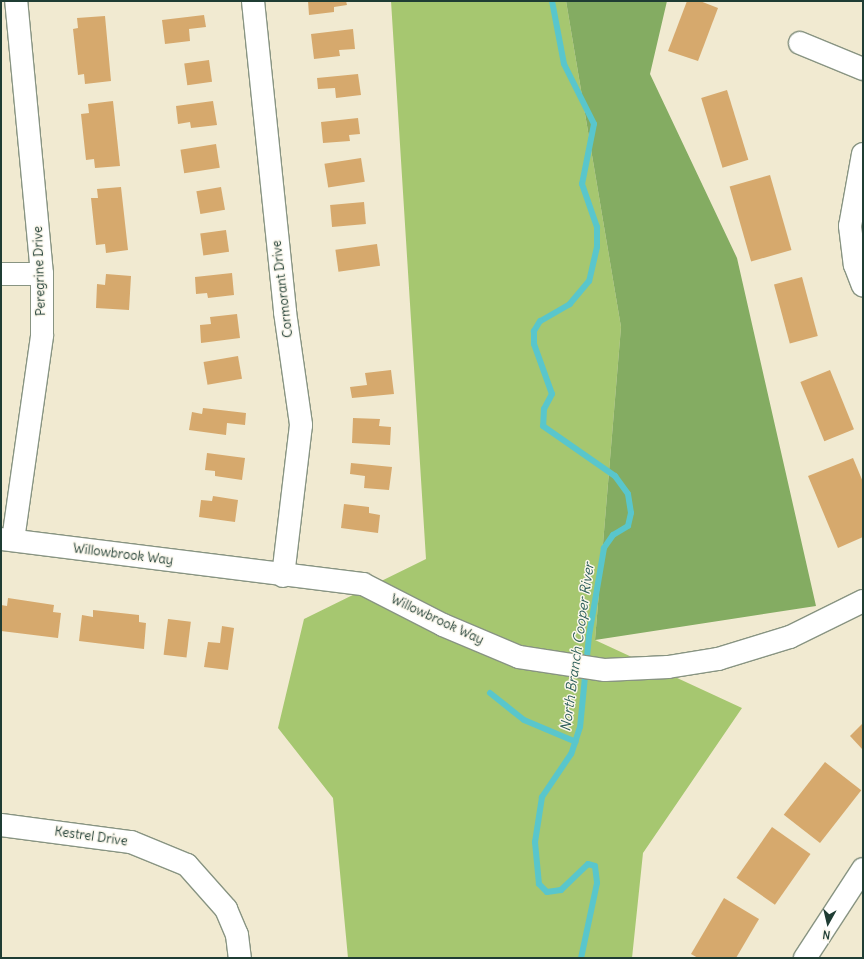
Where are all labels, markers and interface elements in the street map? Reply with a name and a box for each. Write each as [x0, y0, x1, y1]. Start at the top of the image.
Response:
street label: Peregrine Drive [31, 226, 49, 316]
street label: Cormorant Drive [269, 239, 297, 339]
street label: Willowbrook Way [72, 541, 174, 569]
water label: North Branch Cooper River [557, 562, 597, 732]
street label: Willowbrook Way [388, 592, 486, 648]
street label: Kestrel Drive [53, 824, 129, 850]
north arrow [808, 903, 848, 943]
text: N [822, 927, 831, 942]

